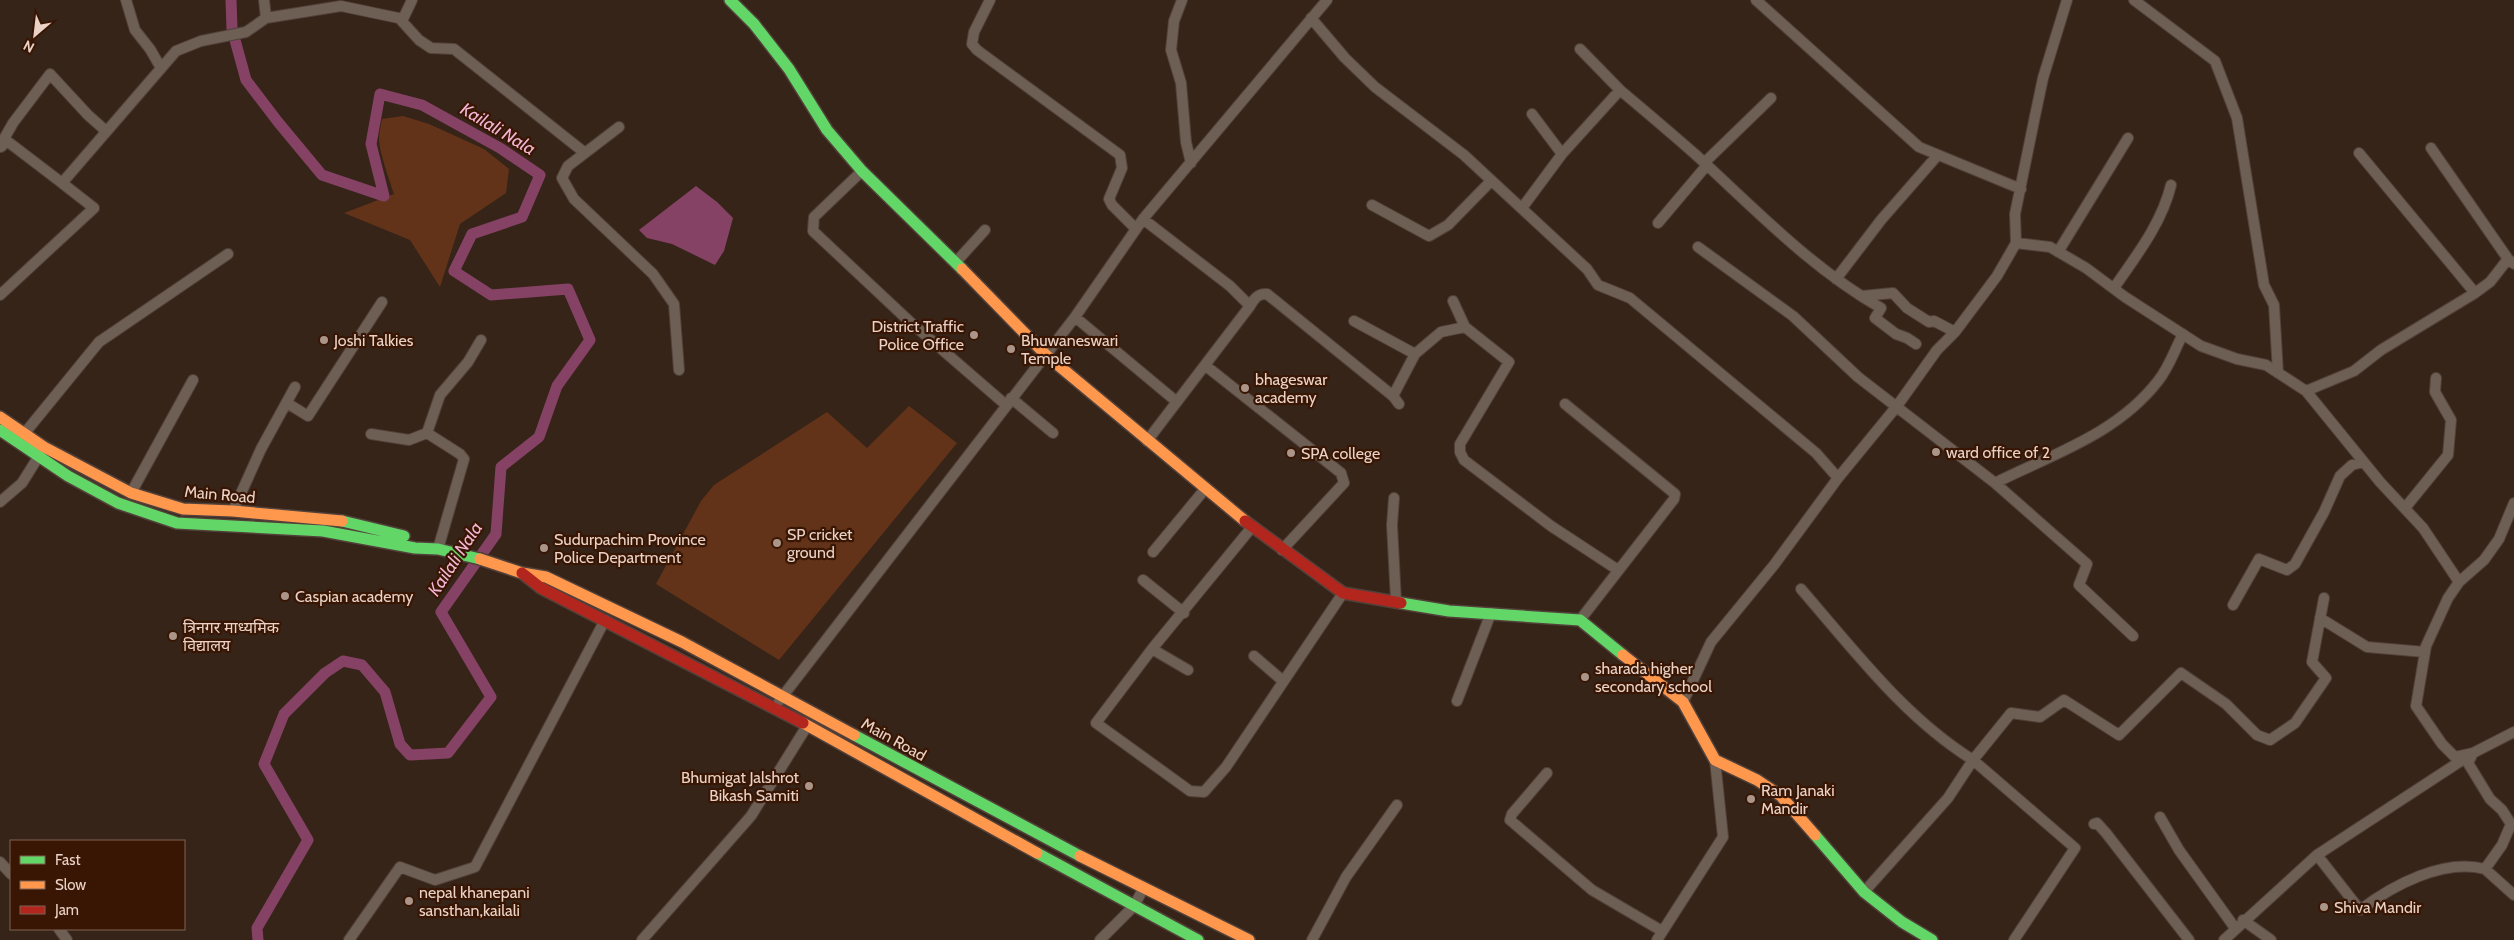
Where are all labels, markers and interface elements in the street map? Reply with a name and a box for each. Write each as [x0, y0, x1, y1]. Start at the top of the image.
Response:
north arrow [10, 10, 60, 60]
text: N [20, 36, 37, 57]
water label: Kailali Nala [456, 98, 540, 160]
place label: District Traffic Police Office [871, 317, 964, 354]
marker: District Traffic Police Office [968, 329, 980, 341]
place label: Joshi Talkies [333, 331, 414, 350]
place label: Bhuwaneswari Temple [1021, 331, 1118, 368]
marker: Joshi Talkies [318, 334, 330, 346]
marker: Bhuwaneswari Temple [1005, 343, 1017, 355]
place label: bhageswar academy [1255, 370, 1328, 407]
marker: bhageswar academy [1239, 382, 1251, 394]
place label: ward office of 2 [1946, 443, 2050, 462]
place label: SPA college [1301, 444, 1380, 463]
marker: ward office of 2 [1930, 446, 1942, 458]
marker: SPA college [1285, 447, 1297, 459]
street label: Main Road [184, 482, 256, 507]
water label: Kailali Nala [423, 518, 487, 600]
place label: SP cricket ground [787, 525, 853, 562]
place label: Sudurpachim Province Police Department [554, 530, 706, 567]
marker: SP cricket ground [771, 537, 783, 549]
marker: Sudurpachim Province Police Department [538, 542, 550, 554]
place label: Caspian academy [295, 587, 413, 606]
marker: Caspian academy [279, 590, 291, 602]
place label: त्रिनगर माध्यमिक विद्यालय [183, 618, 280, 655]
marker: त्रिनगर माध्यमिक विद्यालय [167, 630, 179, 642]
place label: sharada higher secondary school [1595, 659, 1712, 696]
marker: sharada higher secondary school [1579, 671, 1591, 683]
street label: Main Road [858, 714, 930, 765]
place label: Bhumigat Jalshrot Bikash Samiti [681, 768, 800, 805]
marker: Bhumigat Jalshrot Bikash Samiti [803, 780, 815, 792]
place label: Ram Janaki Mandir [1761, 781, 1835, 818]
marker: Ram Janaki Mandir [1745, 793, 1757, 805]
legend [10, 840, 185, 930]
text: Fast [55, 851, 80, 869]
text: Slow [55, 876, 86, 894]
place label: nepal khanepani sansthan,kailali [419, 883, 530, 920]
marker: nepal khanepani sansthan,kailali [403, 895, 415, 907]
place label: Shiva Mandir [2334, 898, 2422, 917]
text: Jam [54, 901, 79, 919]
marker: Shiva Mandir [2318, 901, 2330, 913]

